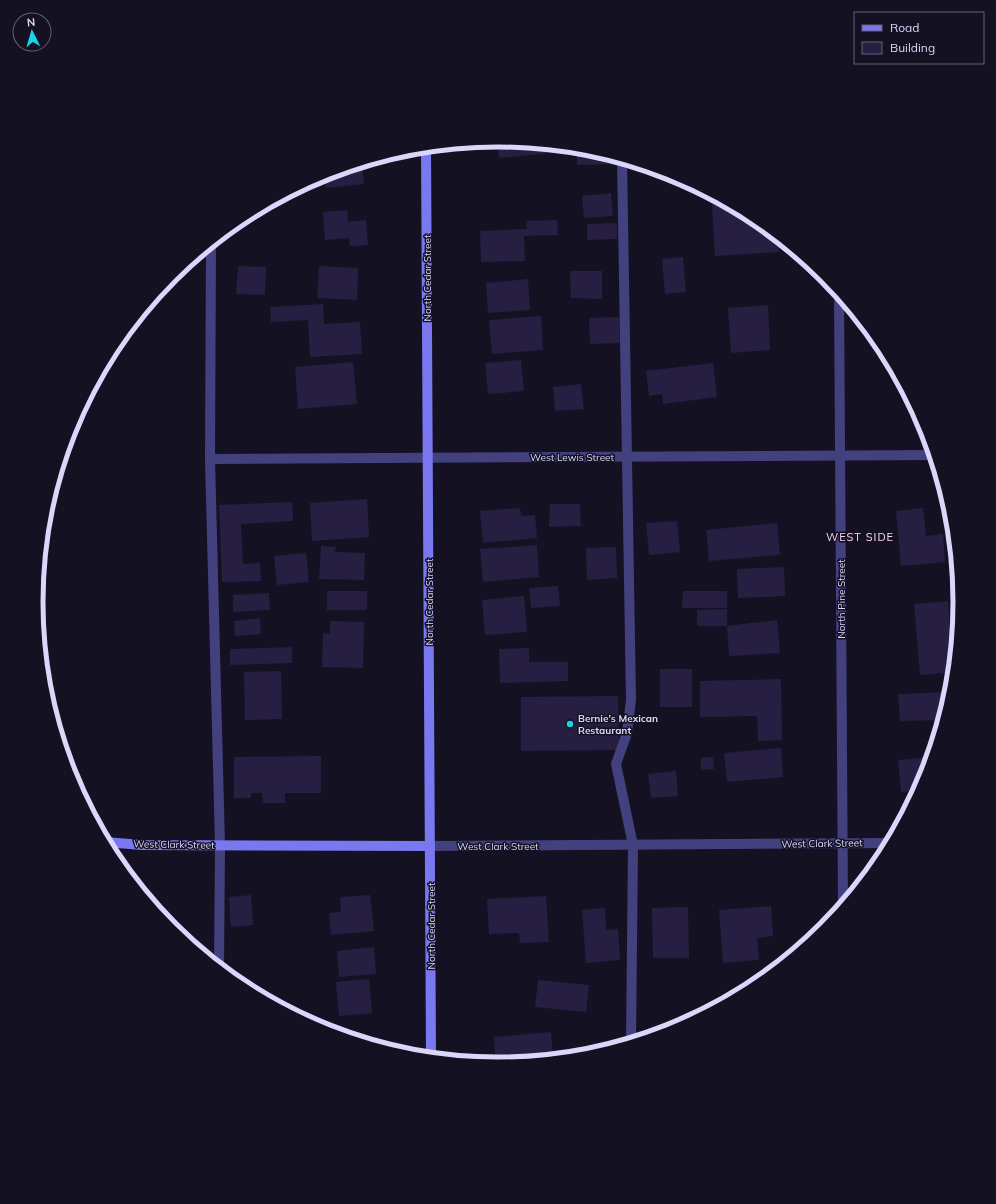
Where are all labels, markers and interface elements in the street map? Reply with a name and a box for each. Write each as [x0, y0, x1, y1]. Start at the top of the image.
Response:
north arrow [12, 12, 52, 52]
legend [854, 12, 984, 64]
text: N [26, 15, 36, 29]
text: Road [890, 20, 919, 35]
text: Building [890, 40, 935, 55]
street label: North Cedar Street [421, 234, 434, 321]
street label: West Lewis Street [530, 451, 615, 464]
district label: WEST SIDE [826, 530, 894, 544]
street label: North Cedar Street [423, 558, 436, 645]
street label: North Pine Street [835, 559, 848, 639]
place label: Bernie's Mexican Restaurant [578, 712, 658, 737]
marker: Bernie's Mexican Restaurant [565, 719, 575, 729]
street label: West Clark Street [781, 836, 863, 851]
street label: West Clark Street [133, 837, 215, 852]
street label: West Clark Street [457, 840, 539, 853]
street label: North Cedar Street [425, 882, 438, 969]

